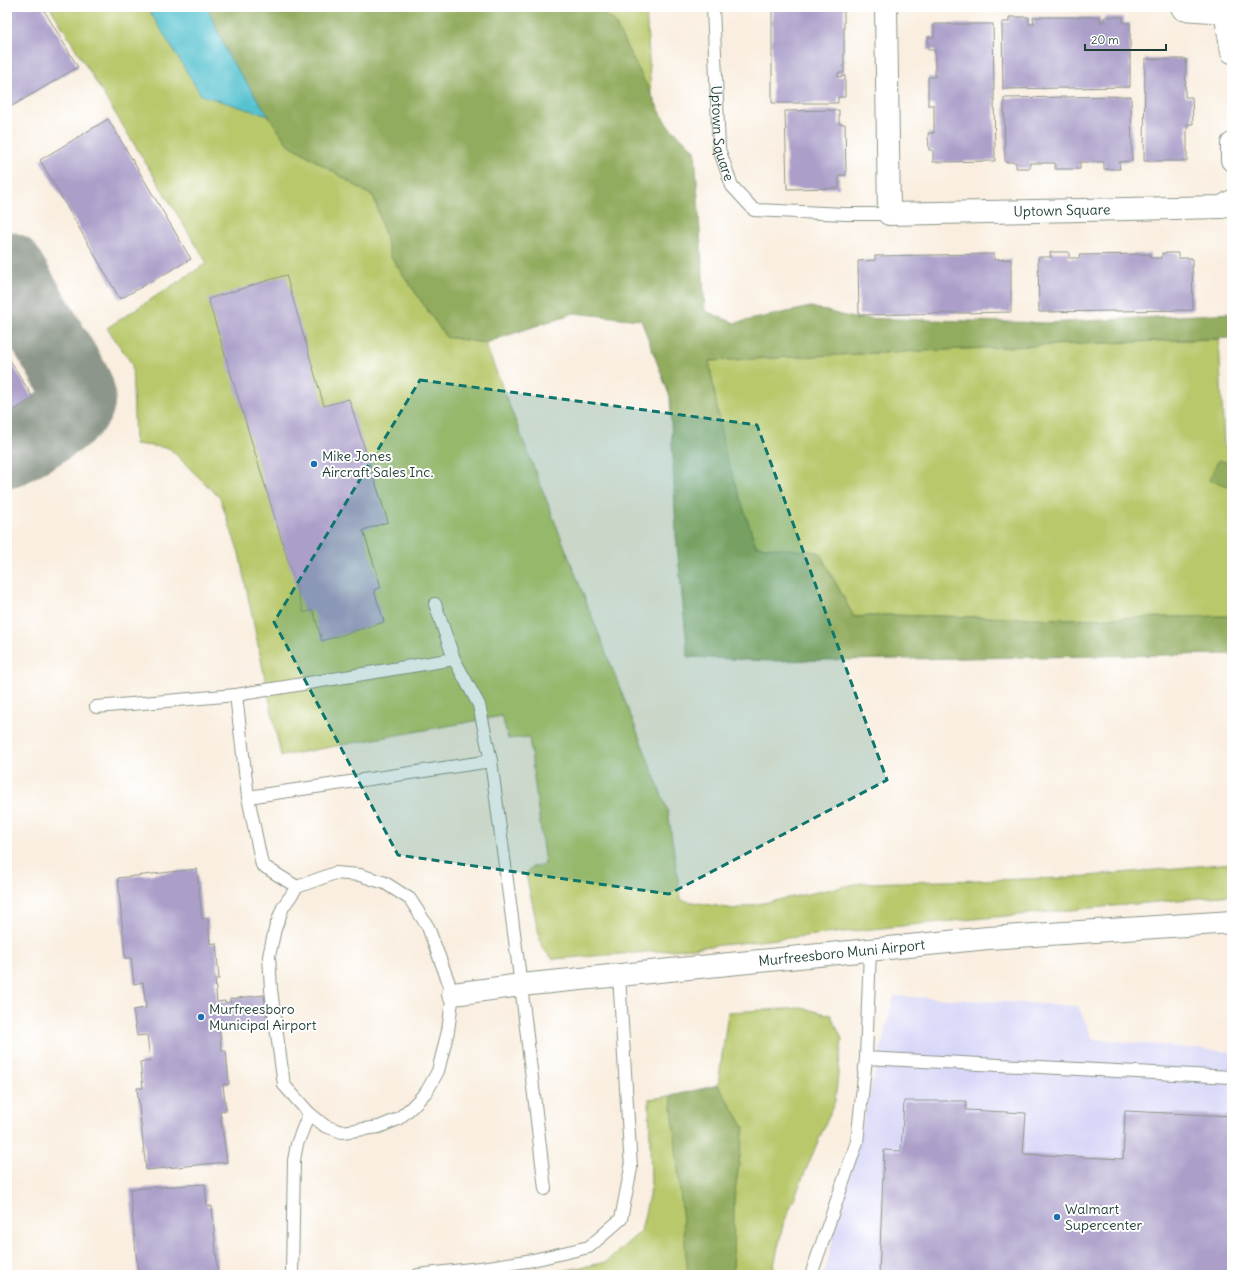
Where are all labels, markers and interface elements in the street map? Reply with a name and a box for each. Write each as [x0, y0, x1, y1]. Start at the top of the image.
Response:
scale bar [1085, 26, 1166, 52]
text: 20 m [1091, 32, 1119, 47]
street label: Uptown Square [707, 85, 739, 183]
street label: Uptown Square [1013, 200, 1111, 220]
place label: Mike Jones Aircraft Sales Inc. [322, 447, 433, 481]
marker: Mike Jones Aircraft Sales Inc. [309, 459, 319, 469]
street label: Murfreesboro Muni Airport [758, 935, 926, 970]
place label: Murfreesboro Municipal Airport [209, 1000, 317, 1034]
marker: Murfreesboro Municipal Airport [196, 1012, 206, 1022]
place label: Walmart Supercenter [1065, 1200, 1143, 1234]
marker: Walmart Supercenter [1052, 1212, 1062, 1222]

